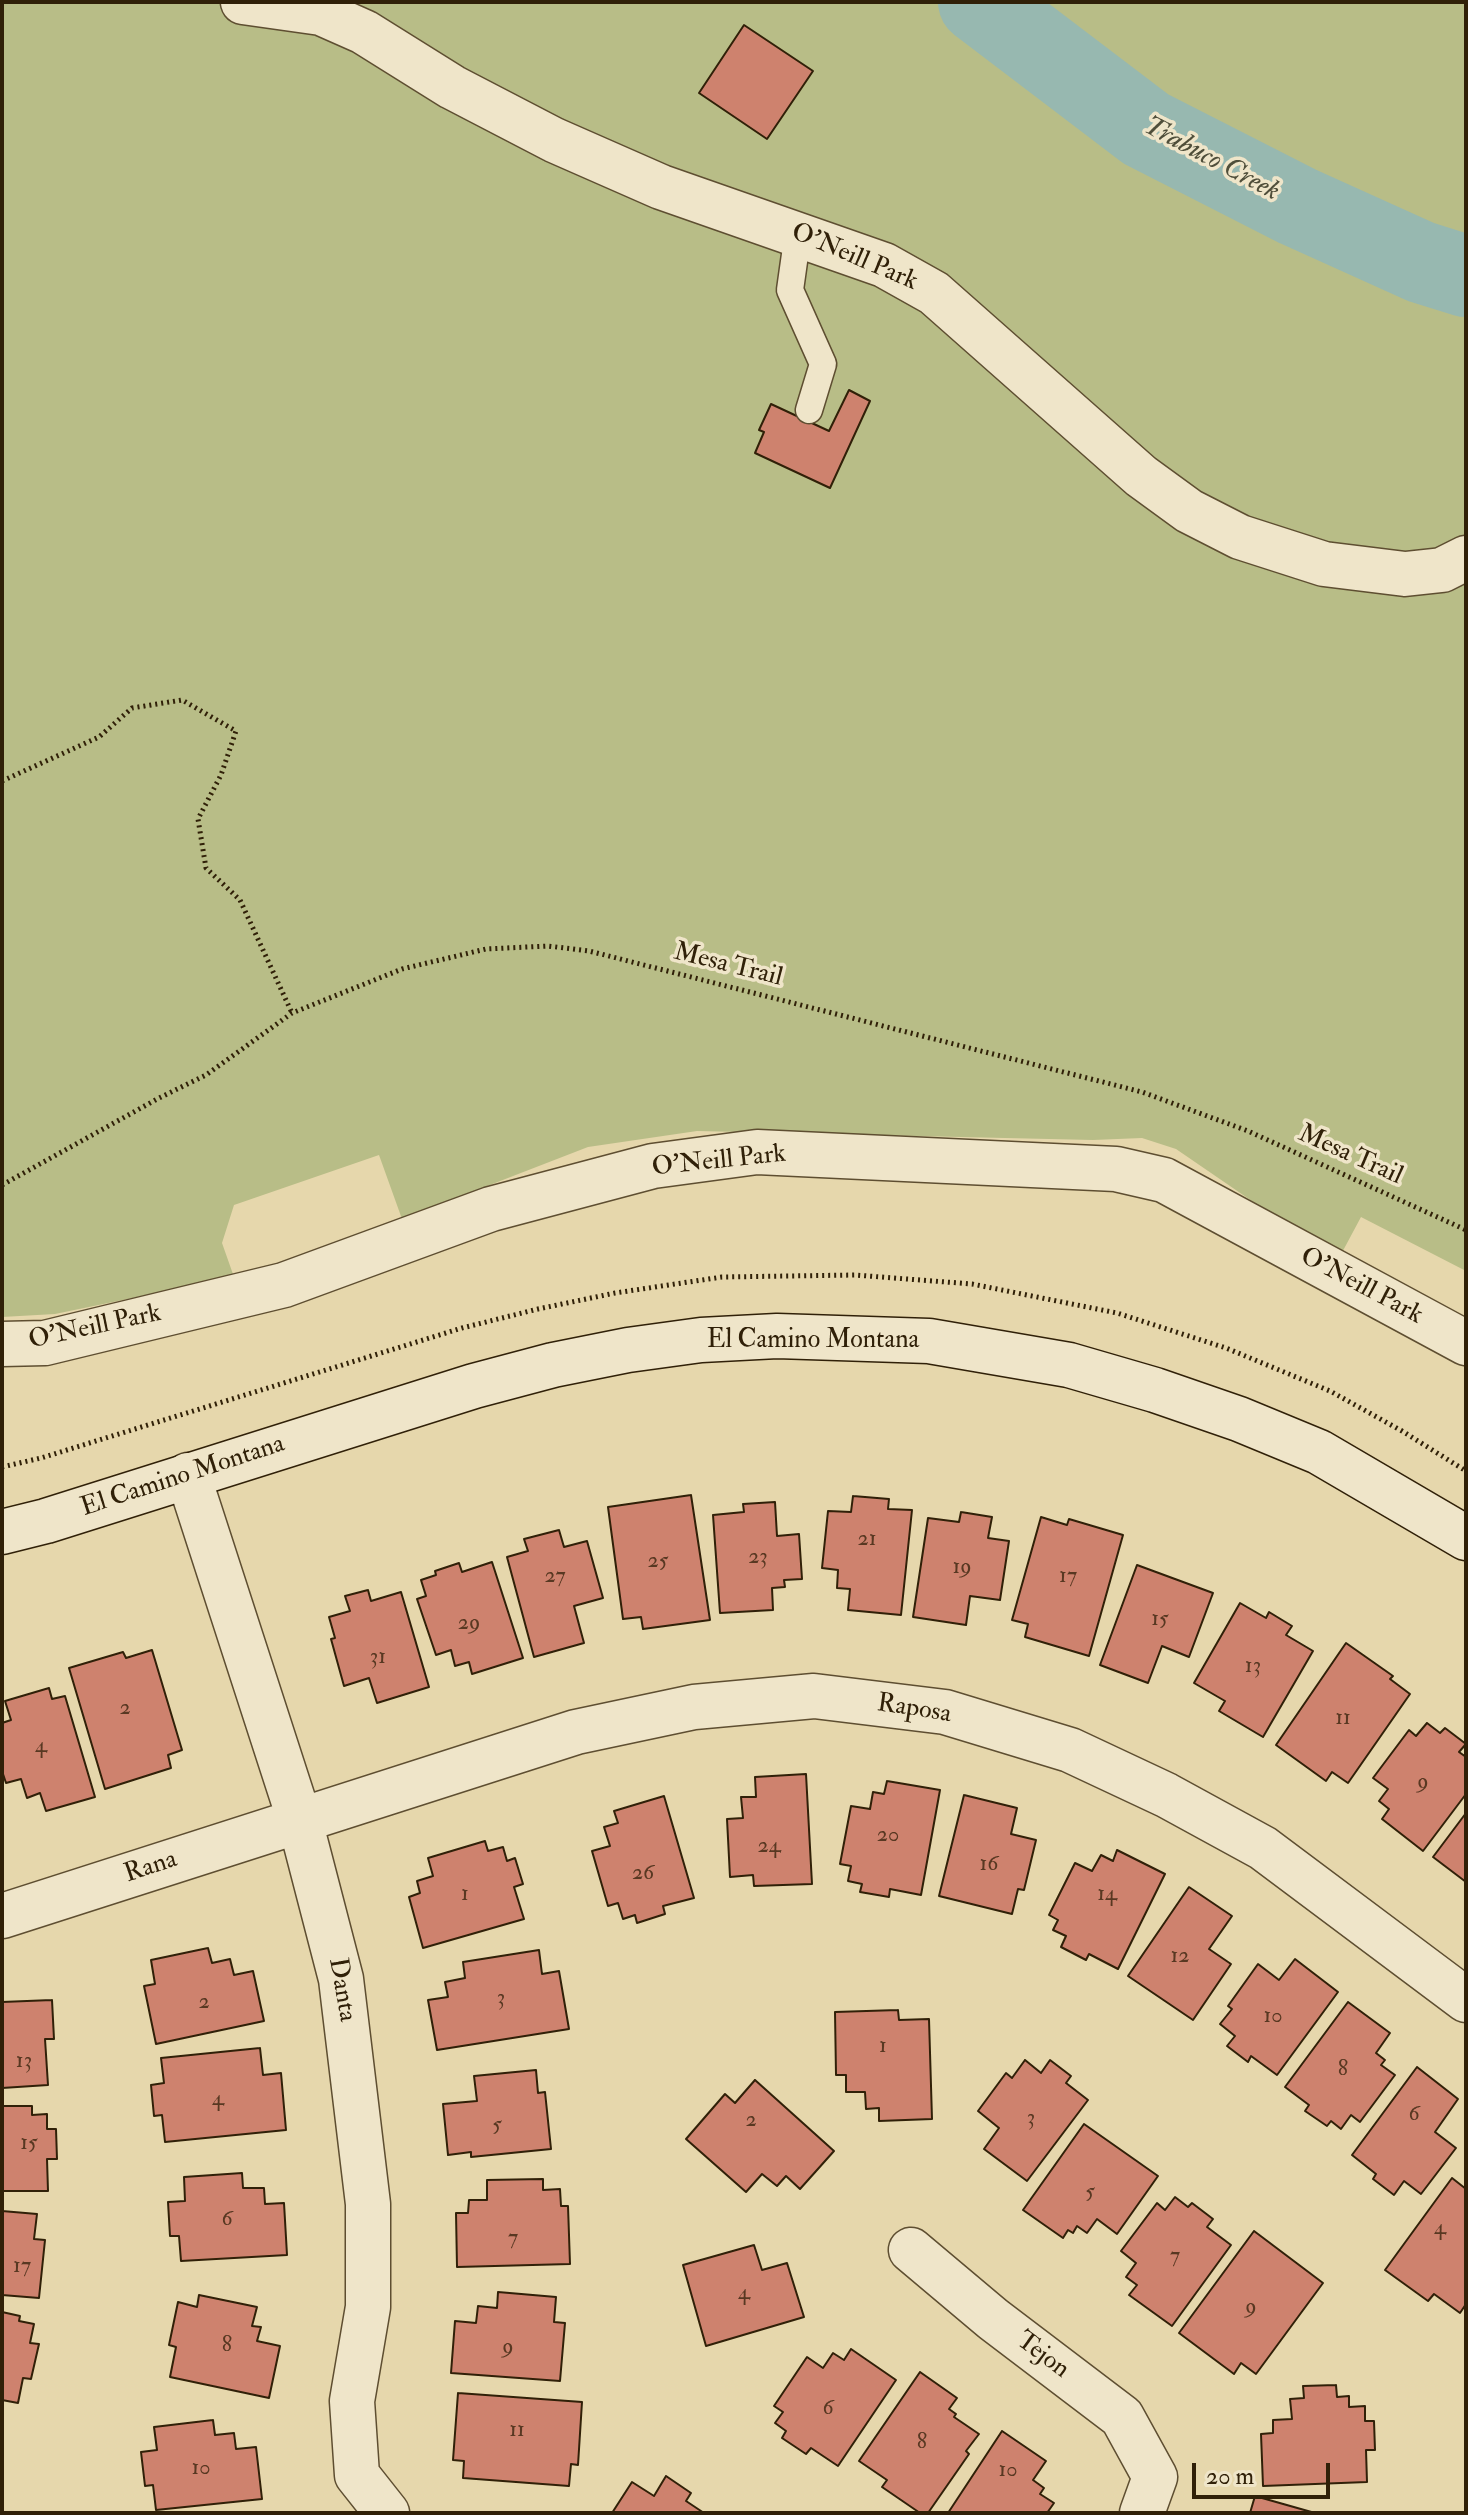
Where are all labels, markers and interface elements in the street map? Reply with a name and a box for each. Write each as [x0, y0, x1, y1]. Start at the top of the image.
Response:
water label: Trabuco Creek [1137, 110, 1285, 210]
street label: O'Neill Park [786, 217, 922, 299]
street label: Mesa Trail [670, 937, 786, 995]
street label: Mesa Trail [1293, 1119, 1407, 1193]
street label: O'Neill Park [651, 1139, 787, 1185]
street label: O'Neill Park [1294, 1242, 1428, 1332]
street label: O'Neill Park [26, 1299, 164, 1357]
street label: El Camino Montana [707, 1325, 919, 1357]
street label: El Camino Montana [77, 1429, 289, 1525]
house number: 21 [857, 1527, 877, 1553]
house number: 23 [748, 1545, 768, 1571]
house number: 25 [648, 1549, 668, 1575]
house number: 19 [952, 1555, 972, 1581]
house number: 27 [544, 1564, 566, 1590]
house number: 17 [1059, 1564, 1077, 1590]
house number: 15 [1151, 1607, 1169, 1633]
house number: 29 [458, 1611, 480, 1637]
house number: 31 [370, 1645, 386, 1671]
house number: 13 [1245, 1654, 1261, 1680]
street label: Raposa [875, 1689, 953, 1731]
house number: 2 [119, 1696, 131, 1722]
house number: 11 [1335, 1706, 1351, 1732]
house number: 4 [35, 1734, 47, 1760]
house number: 9 [1417, 1770, 1429, 1796]
house number: 20 [877, 1823, 899, 1849]
house number: 24 [757, 1834, 781, 1860]
street label: Rana [121, 1845, 181, 1891]
house number: 16 [980, 1852, 998, 1878]
house number: 26 [632, 1861, 654, 1887]
house number: 1 [461, 1882, 469, 1908]
house number: 14 [1097, 1882, 1117, 1908]
house number: 12 [1170, 1944, 1190, 1970]
street label: Danta [320, 1956, 362, 2024]
house number: 3 [497, 1986, 505, 2012]
house number: 2 [198, 1990, 210, 2016]
house number: 10 [1263, 2004, 1283, 2030]
house number: 1 [879, 2034, 887, 2060]
house number: 13 [16, 2049, 32, 2075]
house number: 8 [1338, 2057, 1348, 2083]
house number: 4 [212, 2087, 224, 2113]
house number: 6 [1408, 2102, 1420, 2128]
house number: 3 [1027, 2106, 1035, 2132]
house number: 2 [745, 2108, 757, 2134]
house number: 5 [492, 2113, 502, 2139]
house number: 15 [20, 2131, 38, 2157]
house number: 5 [1085, 2180, 1095, 2206]
house number: 6 [221, 2207, 233, 2233]
house number: 4 [1434, 2216, 1446, 2242]
house number: 7 [508, 2226, 518, 2252]
house number: 7 [1170, 2244, 1180, 2270]
house number: 17 [13, 2254, 31, 2280]
house number: 4 [738, 2281, 750, 2307]
house number: 9 [1245, 2295, 1257, 2321]
street label: Tejon [1009, 2326, 1075, 2386]
house number: 8 [222, 2333, 232, 2359]
house number: 9 [502, 2335, 514, 2361]
house number: 6 [822, 2396, 834, 2422]
house number: 11 [509, 2418, 525, 2444]
house number: 8 [917, 2430, 927, 2456]
scale bar [1196, 2447, 1334, 2497]
house number: 10 [191, 2456, 211, 2482]
house number: 10 [998, 2458, 1018, 2484]
text: 20 m [1206, 2461, 1254, 2492]

